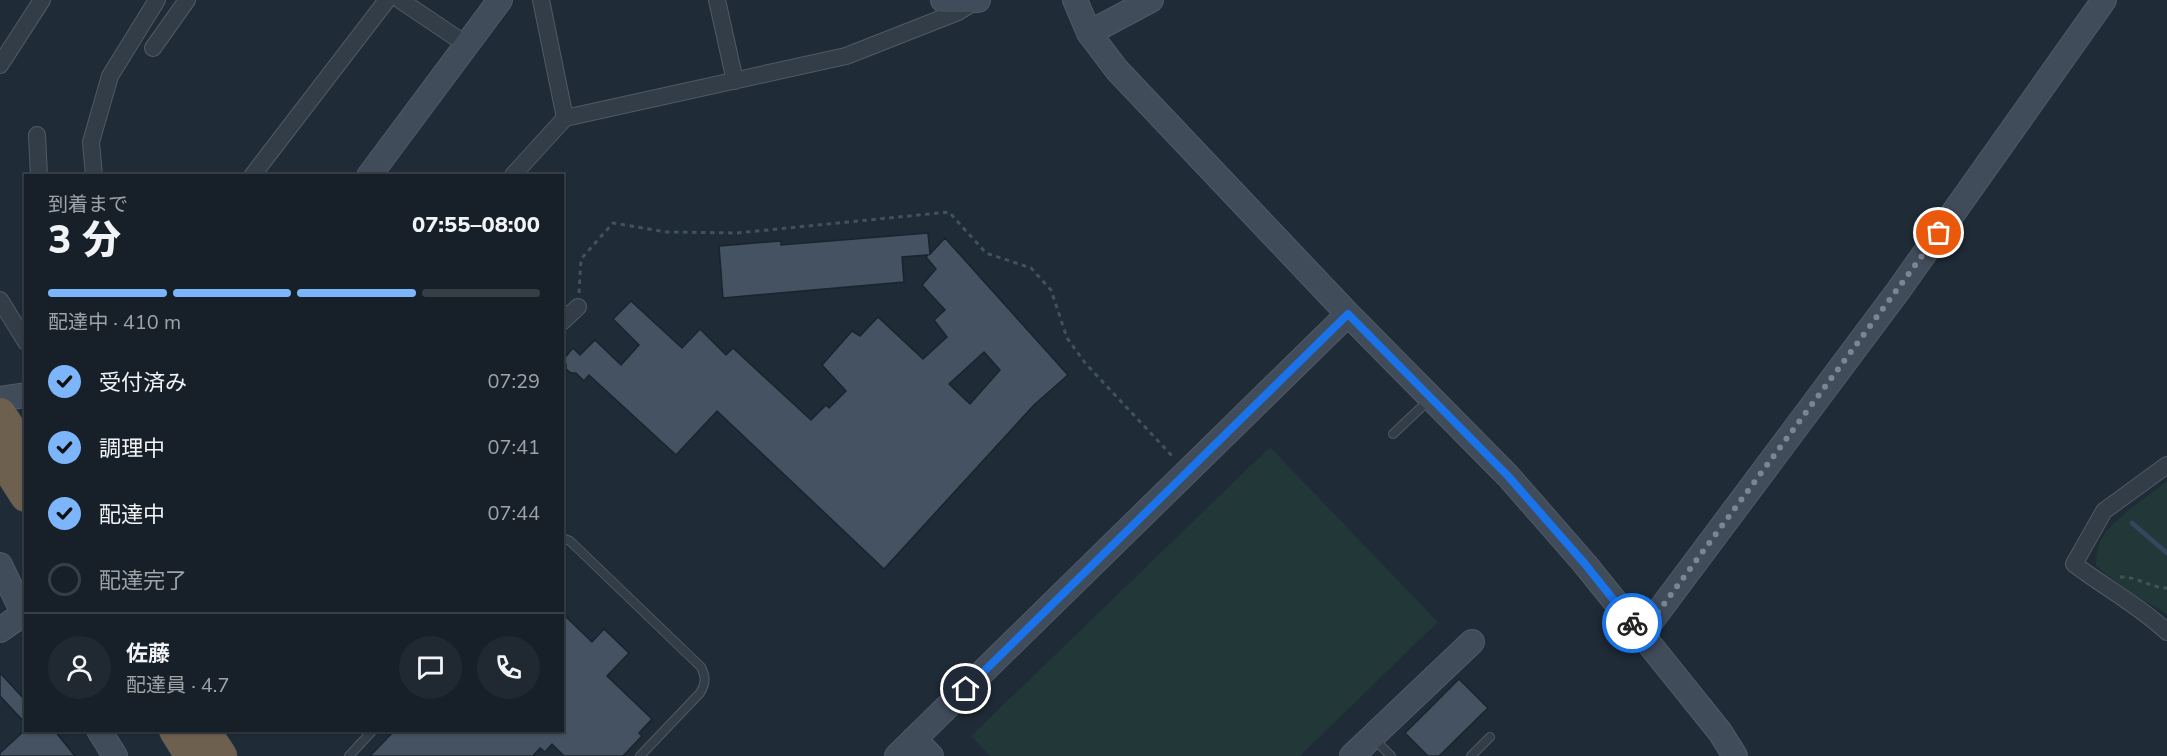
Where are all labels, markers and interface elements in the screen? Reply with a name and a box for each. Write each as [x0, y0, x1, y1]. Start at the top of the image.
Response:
text: 到着まで [48, 191, 128, 218]
pin [1913, 207, 1964, 258]
text: 07:55–08:00 [412, 210, 540, 240]
text: 3 分 [48, 214, 121, 267]
icon: bag [1922, 216, 1955, 249]
text: 配達中 · 410 m [48, 309, 181, 336]
icon: check [48, 365, 81, 398]
text: 受付済み [99, 368, 187, 398]
text: 07:29 [487, 368, 540, 395]
icon: check [48, 431, 81, 464]
text: 調理中 [99, 434, 165, 464]
text: 07:41 [487, 434, 540, 461]
icon: check [48, 497, 81, 530]
text: 配達中 [99, 500, 165, 530]
text: 07:44 [487, 500, 540, 527]
text: 配達完了 [99, 566, 187, 596]
courier [1602, 593, 1662, 653]
icon: bike [1616, 607, 1649, 640]
button: person [48, 636, 111, 699]
button: chat [399, 636, 462, 699]
button: phone [477, 636, 540, 699]
text: 佐藤 [126, 639, 170, 669]
pin [940, 663, 991, 714]
text: 配達員 · 4.7 [126, 672, 229, 699]
icon: home [949, 672, 982, 705]

